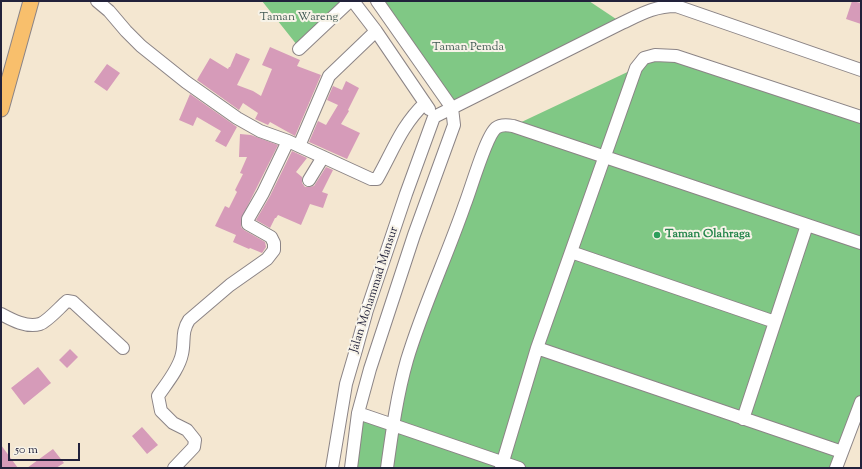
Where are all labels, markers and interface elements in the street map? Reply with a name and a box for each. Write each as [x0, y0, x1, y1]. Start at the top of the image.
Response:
park label: Taman Wareng [260, 11, 338, 25]
park label: Taman Pemda [432, 41, 504, 55]
street label: Jalan Mohammad Mansur [348, 225, 402, 355]
place label: Taman Olahraga [665, 228, 750, 242]
marker: Taman Olahraga [652, 230, 662, 240]
scale bar [10, 435, 82, 461]
text: 50 m [15, 441, 38, 459]

